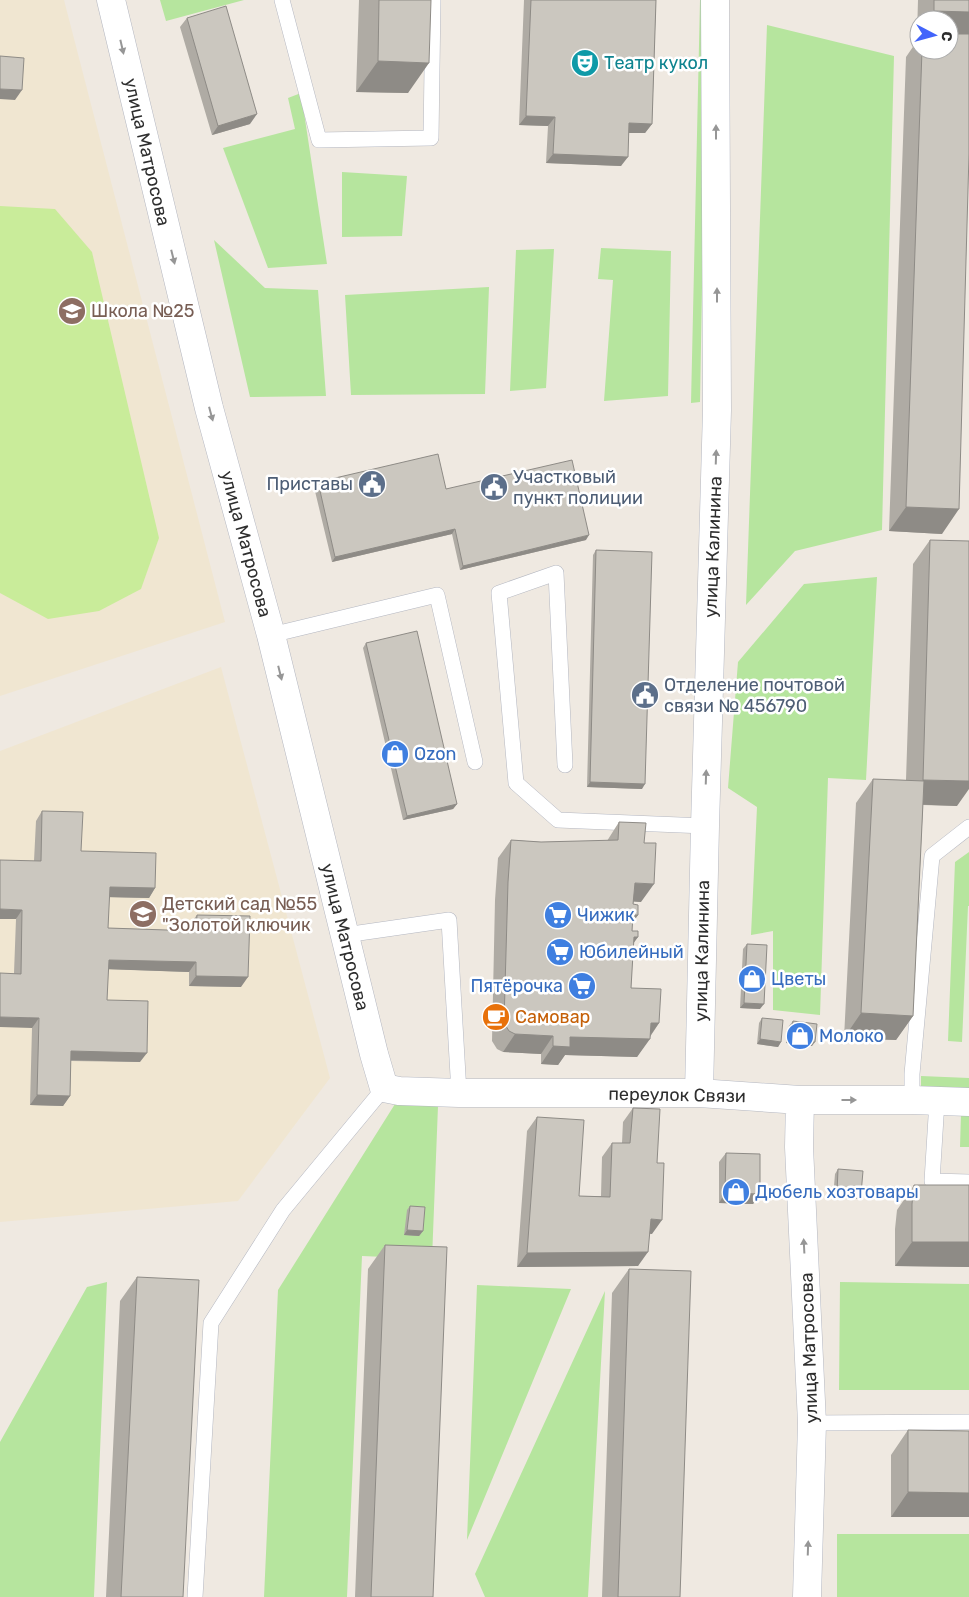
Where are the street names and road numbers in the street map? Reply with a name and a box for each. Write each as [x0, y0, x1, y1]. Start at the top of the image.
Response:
street label: улица Матросова [119, 76, 175, 228]
street label: улица Матросова [216, 468, 276, 620]
street label: улица Калинина [700, 476, 726, 618]
street label: улица Матросова [316, 861, 374, 1013]
street label: улица Калинина [690, 880, 714, 1022]
street label: переулок Связи [608, 1083, 746, 1107]
street label: улица Матросова [795, 1272, 823, 1424]

